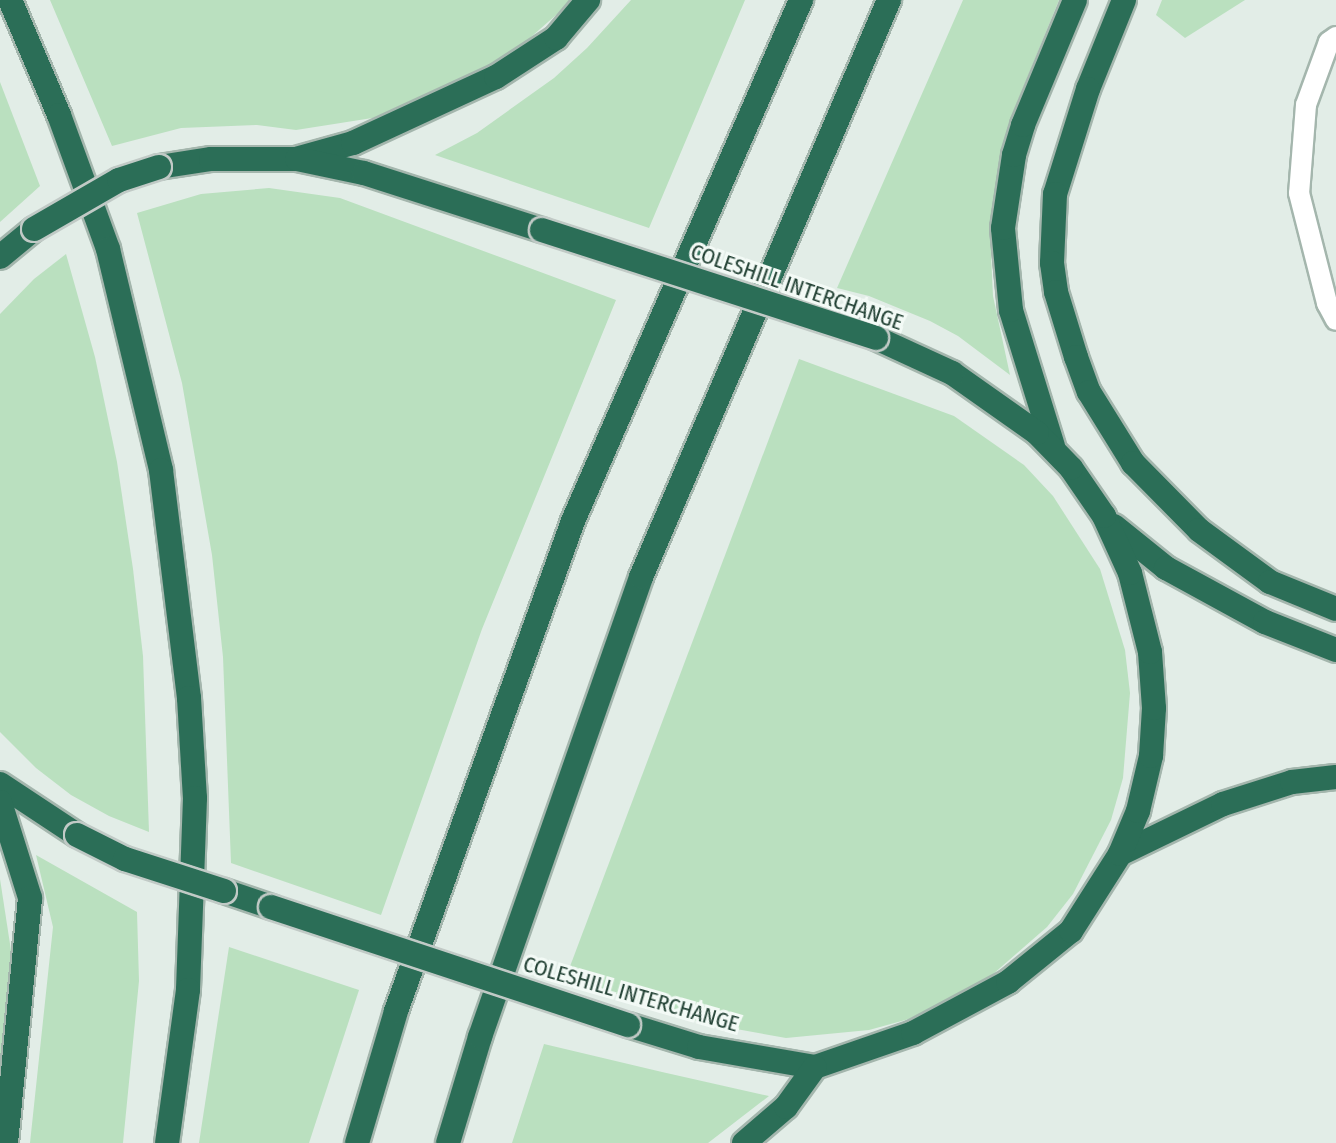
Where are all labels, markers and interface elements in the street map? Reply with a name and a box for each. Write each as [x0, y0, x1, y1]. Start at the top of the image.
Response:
street label: COLESHILL INTERCHANGE [687, 238, 907, 336]
street label: COLESHILL INTERCHANGE [520, 951, 742, 1037]

